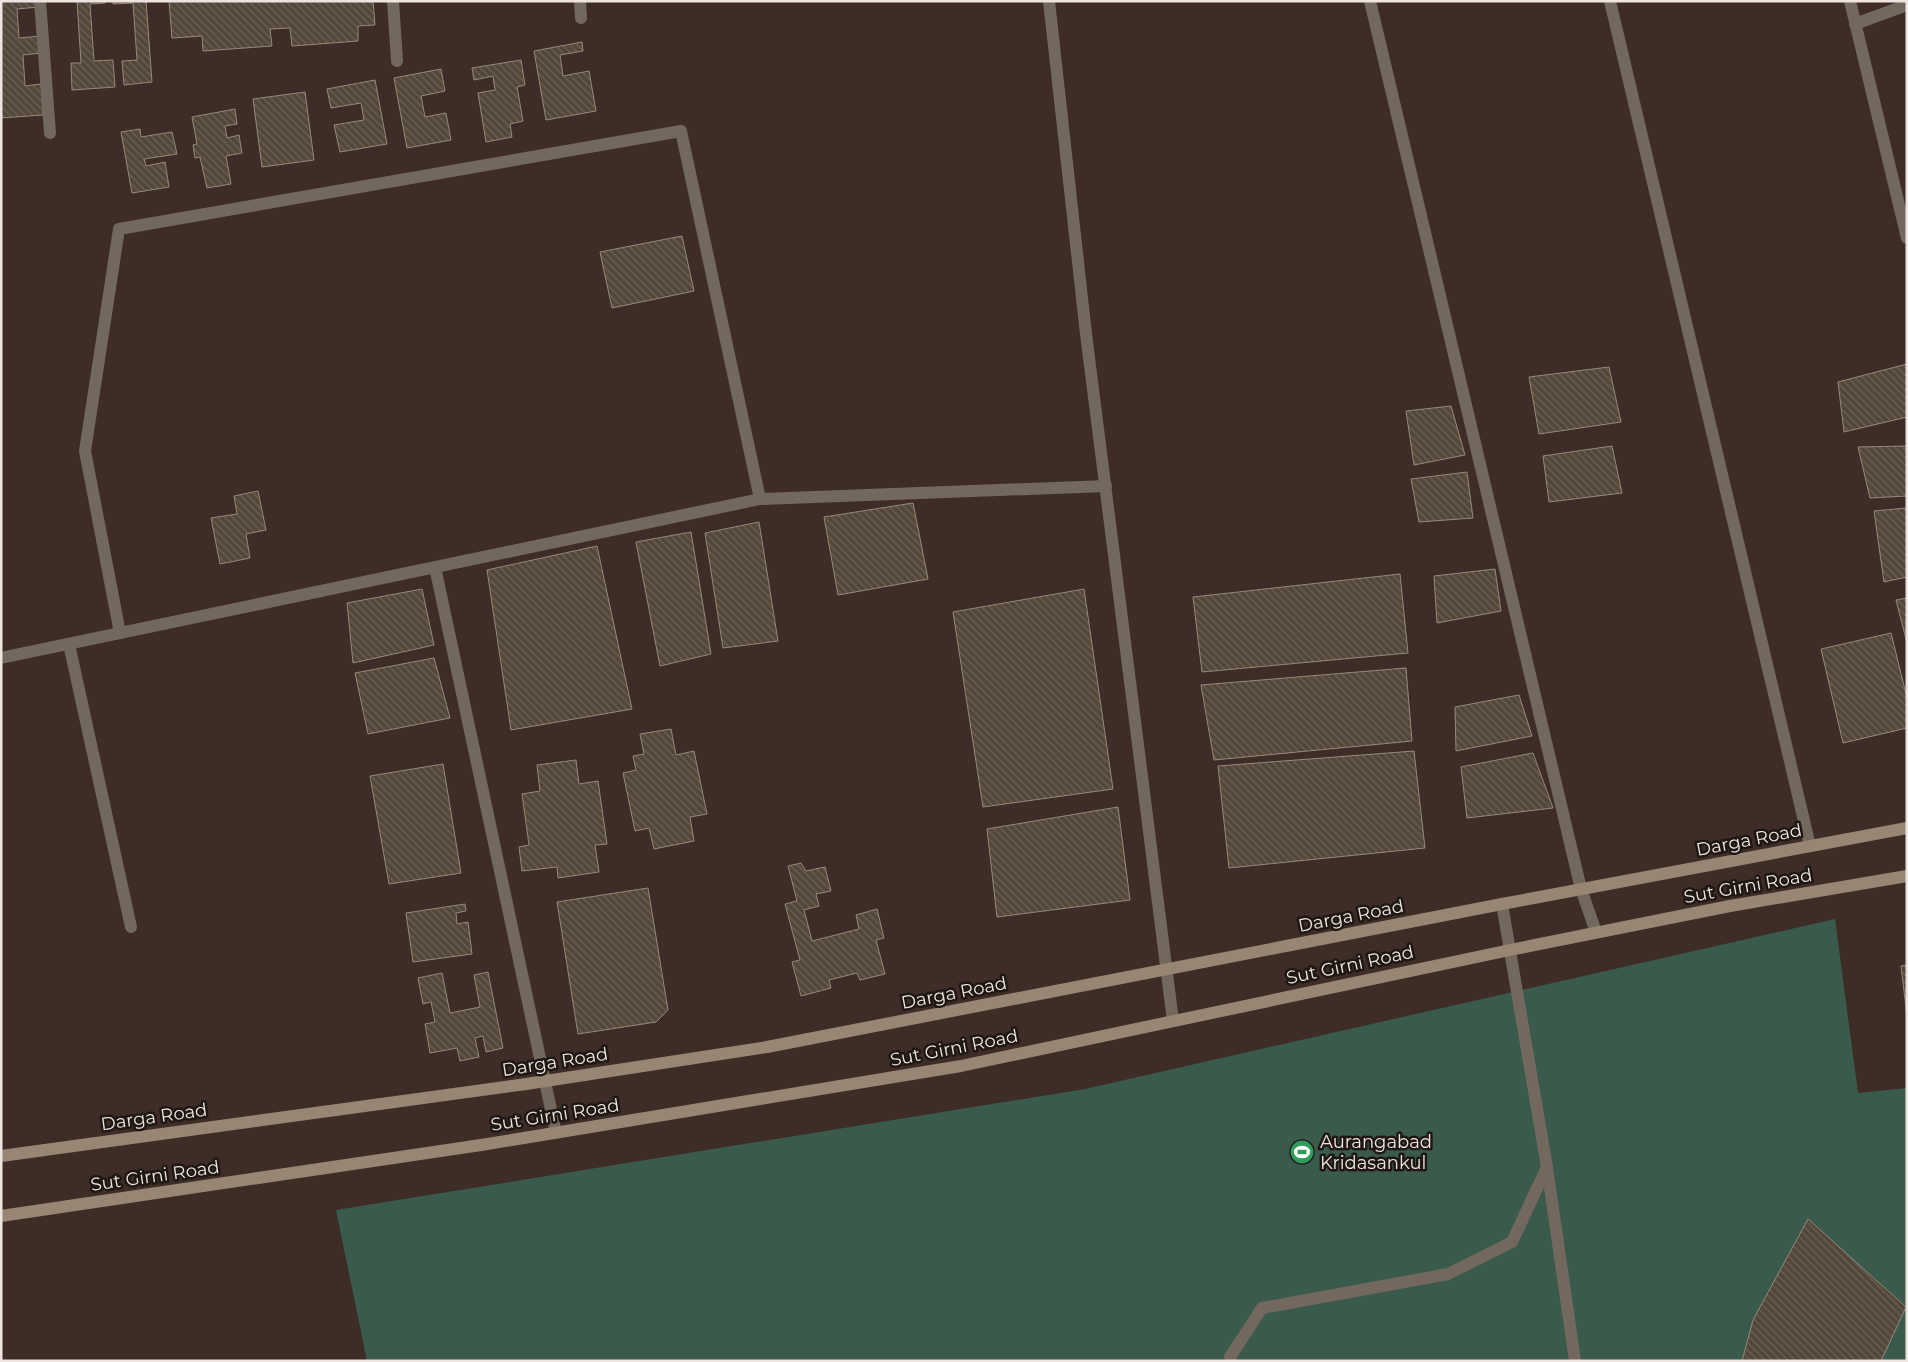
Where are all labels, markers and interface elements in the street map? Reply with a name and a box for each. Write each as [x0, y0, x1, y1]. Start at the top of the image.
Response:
street label: Darga Road [1694, 819, 1804, 861]
street label: Sut Girni Road [1682, 864, 1814, 908]
street label: Darga Road [1296, 895, 1406, 937]
street label: Sut Girni Road [1284, 941, 1416, 989]
street label: Darga Road [899, 972, 1009, 1014]
street label: Sut Girni Road [888, 1025, 1020, 1071]
street label: Darga Road [500, 1043, 610, 1081]
street label: Sut Girni Road [489, 1094, 621, 1136]
street label: Darga Road [99, 1099, 209, 1135]
place label: Aurangabad Kridasankul [1320, 1131, 1432, 1174]
sports icon: Aurangabad Kridasankul [1289, 1139, 1315, 1165]
street label: Sut Girni Road [89, 1156, 221, 1196]

